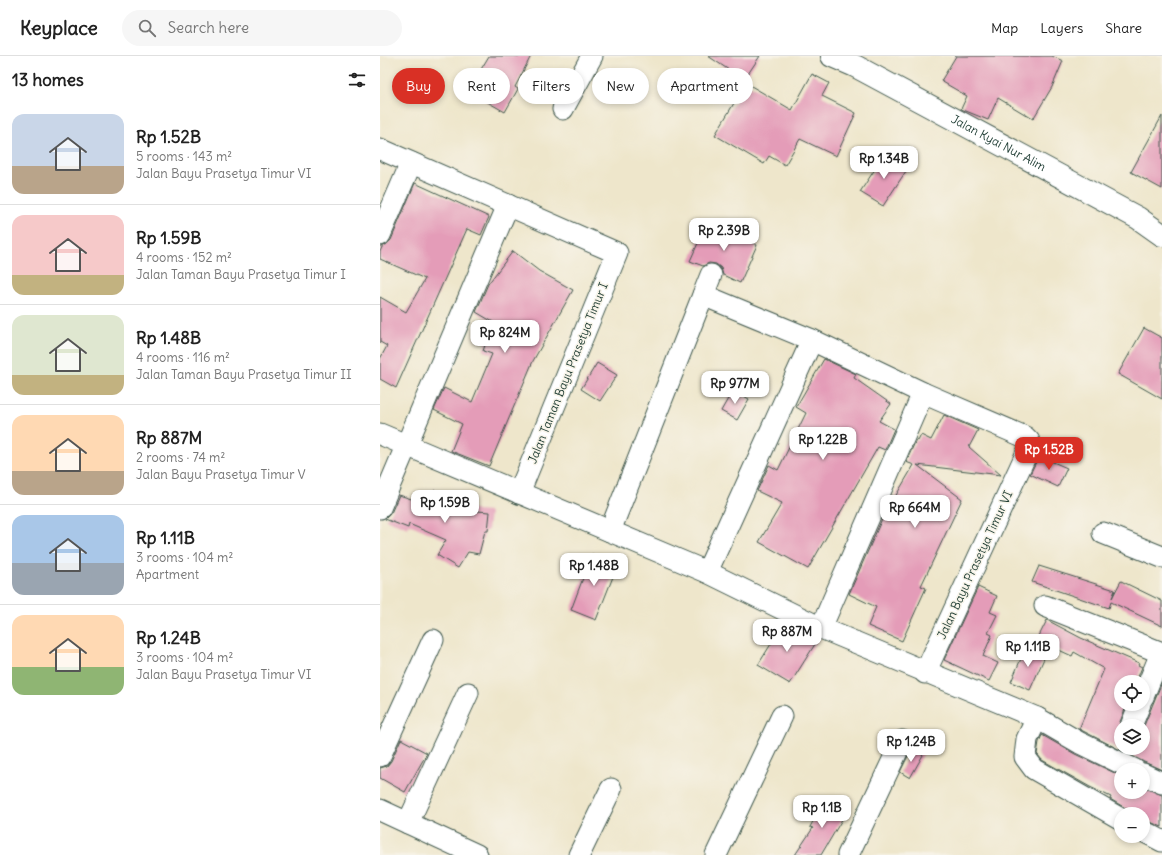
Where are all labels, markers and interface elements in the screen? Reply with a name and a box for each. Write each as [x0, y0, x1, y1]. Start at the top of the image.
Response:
search box [122, 10, 402, 46]
text: Keyplace [20, 16, 98, 40]
icon: search [136, 17, 158, 39]
text: Search here [168, 18, 249, 37]
text: Map [991, 19, 1018, 37]
text: Layers [1040, 19, 1083, 37]
text: Share [1105, 19, 1142, 37]
chip: Buy [392, 68, 445, 104]
chip: Rent [453, 68, 510, 104]
chip: Filters [518, 68, 584, 104]
chip: New [592, 68, 649, 104]
chip: Apartment [657, 68, 753, 104]
text: 13 homes [12, 69, 84, 91]
icon: filters [346, 69, 368, 91]
street label: Jalan Kyai Nur Alim [949, 111, 1049, 174]
text: Rp 1.52B [136, 126, 201, 148]
icon: home [44, 130, 92, 178]
pin: Rp 1.34B [843, 146, 925, 180]
text: 5 rooms · 143 m² [136, 148, 232, 165]
text: Rp 1.34B [859, 150, 909, 167]
text: Jalan Bayu Prasetya Timur VI [136, 165, 311, 182]
pin: Rp 2.39B [683, 218, 765, 252]
text: Rp 2.39B [698, 222, 750, 239]
text: Rp 1.59B [136, 227, 202, 249]
icon: home [44, 231, 92, 279]
text: 4 rooms · 152 m² [136, 249, 232, 266]
text: Jalan Taman Bayu Prasetya Timur I [136, 266, 346, 283]
street label: Jalan Taman Bayu Prasetya Timur I [524, 280, 611, 466]
pin: Rp 824M [468, 320, 542, 354]
text: Rp 824M [479, 324, 531, 341]
text: Rp 1.48B [136, 327, 201, 349]
icon: home [44, 331, 92, 379]
text: 4 rooms · 116 m² [136, 349, 230, 366]
text: Jalan Taman Bayu Prasetya Timur II [136, 366, 352, 383]
pin: Rp 977M [698, 371, 772, 405]
text: Rp 977M [710, 375, 760, 392]
text: Rp 887M [136, 427, 202, 449]
pin: Rp 1.22B [782, 427, 864, 461]
icon: home [44, 431, 92, 479]
text: Rp 1.22B [798, 431, 848, 448]
pin: Rp 1.52B [1008, 437, 1090, 471]
text: Rp 1.52B [1024, 441, 1074, 458]
text: 2 rooms · 74 m² [136, 449, 225, 466]
text: Jalan Bayu Prasetya Timur V [136, 466, 306, 483]
street label: Jalan Bayu Prasetya Timur VI [934, 488, 1016, 641]
pin: Rp 1.59B [404, 490, 486, 524]
text: Rp 1.59B [420, 494, 470, 511]
pin: Rp 664M [878, 495, 952, 529]
text: Rp 664M [889, 499, 941, 516]
text: Rp 1.11B [136, 527, 195, 549]
icon: home [44, 531, 92, 579]
text: 3 rooms · 104 m² [136, 549, 233, 566]
pin: Rp 1.48B [553, 553, 635, 587]
text: Rp 1.48B [569, 557, 619, 574]
text: Apartment [136, 566, 199, 583]
pin: Rp 887M [750, 619, 824, 653]
text: Rp 887M [762, 623, 812, 640]
text: Rp 1.24B [136, 627, 201, 649]
icon: home [44, 631, 92, 679]
pin: Rp 1.11B [987, 634, 1069, 668]
text: Rp 1.11B [1006, 638, 1050, 655]
text: 3 rooms · 104 m² [136, 649, 233, 666]
text: Jalan Bayu Prasetya Timur VI [136, 666, 311, 683]
map controls [1114, 675, 1150, 843]
button: locate [1114, 675, 1150, 711]
button: layers [1114, 719, 1150, 755]
pin: Rp 1.24B [870, 729, 952, 763]
text: Rp 1.24B [886, 733, 936, 750]
button: + [1114, 763, 1150, 799]
pin: Rp 1.1B [785, 795, 859, 829]
text: Rp 1.1B [802, 799, 842, 816]
button: − [1114, 807, 1150, 843]

